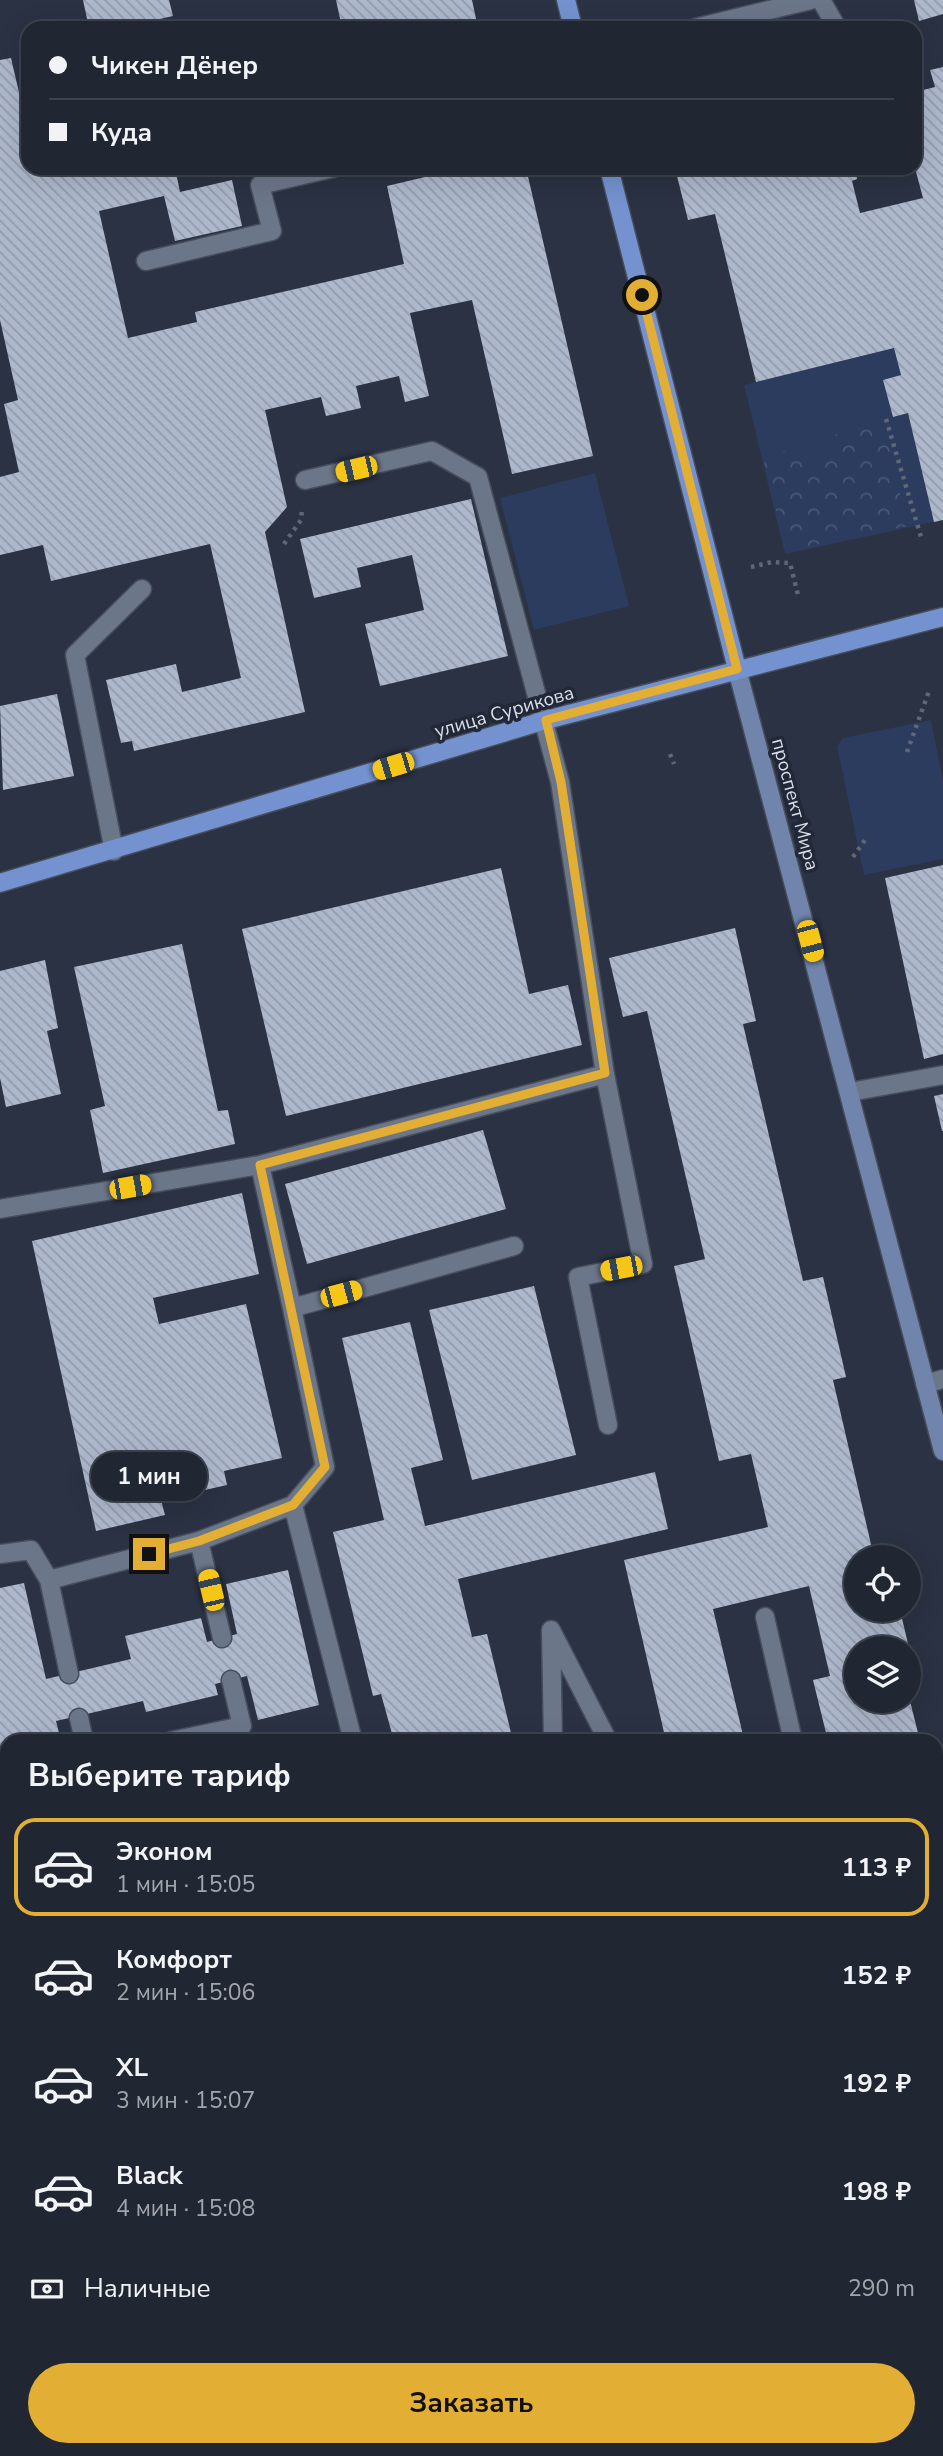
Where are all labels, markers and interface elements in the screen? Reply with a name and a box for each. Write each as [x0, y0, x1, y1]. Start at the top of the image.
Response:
text: Чикен Дёнер [91, 48, 258, 83]
text: Куда [91, 115, 152, 150]
route start [626, 279, 658, 311]
car [334, 454, 379, 484]
street label: улица Сурикова [431, 680, 577, 744]
street label: проспект Мира [765, 735, 825, 873]
car [370, 750, 417, 782]
car [795, 918, 826, 964]
car [108, 1173, 153, 1201]
car [599, 1254, 644, 1282]
car [318, 1278, 365, 1310]
callout: 1 мин [91, 1452, 207, 1502]
text: 1 мин [117, 1461, 181, 1492]
route end [133, 1538, 165, 1570]
map controls [844, 1545, 921, 1713]
button: locate [844, 1545, 921, 1622]
car [197, 1567, 226, 1613]
button: layers [844, 1636, 921, 1713]
text: Выберите тариф [28, 1754, 291, 1797]
text: Эконом [116, 1834, 213, 1869]
icon: car [32, 1836, 95, 1899]
text: 113 ₽ [842, 1850, 911, 1885]
text: 1 мин · 15:05 [116, 1869, 255, 1900]
text: Комфорт [116, 1942, 232, 1977]
icon: car [32, 1944, 95, 2007]
text: 152 ₽ [842, 1958, 911, 1993]
text: 2 мин · 15:06 [116, 1977, 255, 2008]
text: XL [116, 2050, 148, 2085]
icon: car [32, 2052, 95, 2115]
text: 192 ₽ [842, 2066, 911, 2101]
text: 3 мин · 15:07 [116, 2085, 255, 2116]
text: Black [116, 2158, 183, 2193]
icon: car [32, 2160, 95, 2223]
text: 198 ₽ [842, 2174, 911, 2209]
text: 4 мин · 15:08 [116, 2193, 255, 2224]
icon: cash [28, 2270, 66, 2308]
text: Наличные [84, 2271, 211, 2306]
text: 290 m [848, 2273, 915, 2304]
button: Заказать [28, 2363, 915, 2443]

